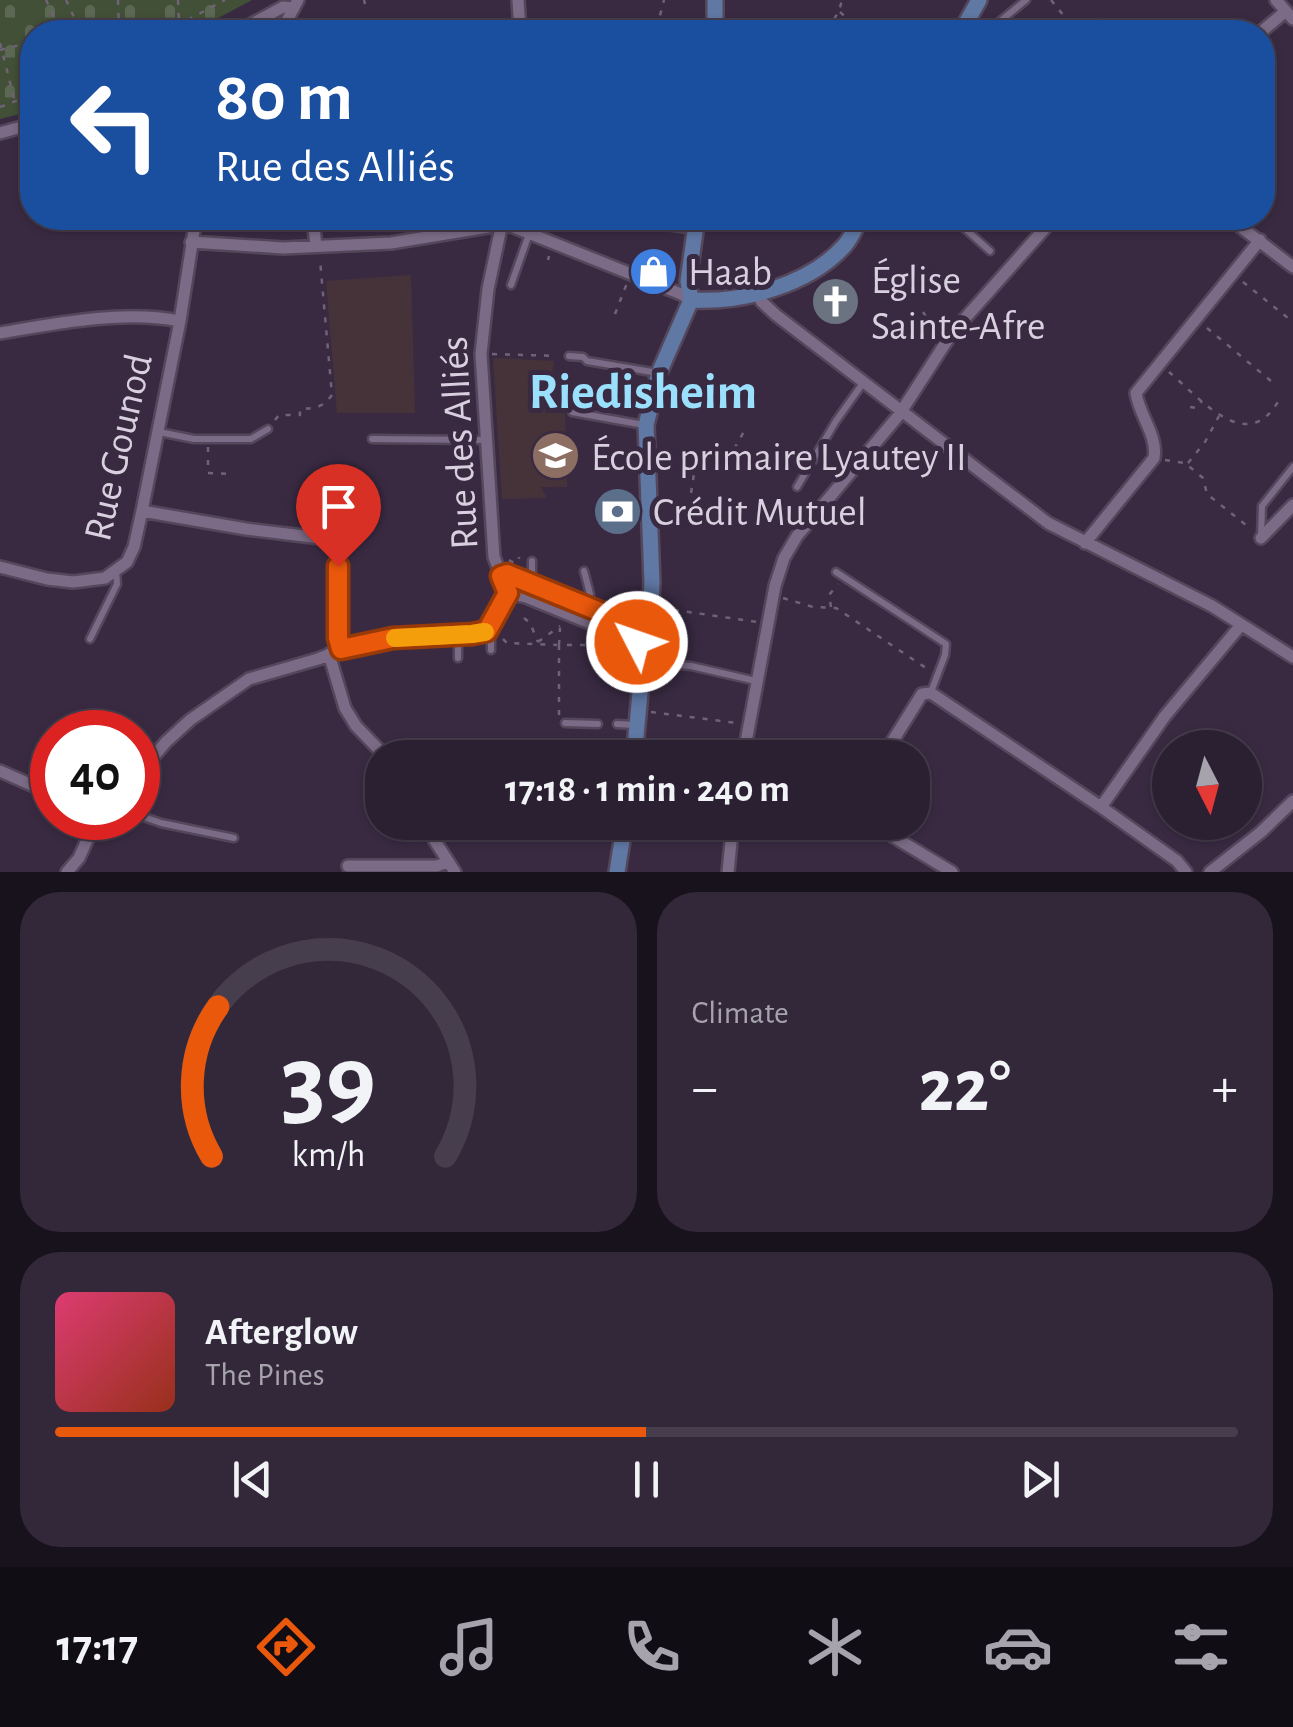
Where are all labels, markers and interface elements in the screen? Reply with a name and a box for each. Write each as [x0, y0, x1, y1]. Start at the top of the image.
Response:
icon: left [50, 60, 180, 190]
text: 80 m [215, 63, 353, 133]
text: Rue des Alliés [215, 145, 455, 190]
shop icon: Haab [627, 245, 679, 297]
place label: Haab [688, 253, 772, 293]
place label: Église Sainte-Afre [871, 257, 1045, 347]
church icon: Église Sainte-Afre [810, 276, 862, 328]
street label: Rue des Alliés [434, 335, 486, 550]
street label: Rue Gounod [78, 350, 160, 545]
district label: Riedisheim [529, 368, 757, 418]
school or university icon: École primaire Lyautey II [530, 430, 582, 482]
place label: École primaire Lyautey II [591, 434, 967, 478]
pin [296, 464, 381, 567]
icon: arrive [311, 479, 366, 534]
bank icon: Crédit Mutuel [592, 485, 644, 537]
place label: Crédit Mutuel [653, 493, 867, 533]
position arrow [585, 590, 689, 694]
speed limit sign: 40 [30, 710, 160, 840]
north arrow [1152, 730, 1262, 840]
map controls [1152, 730, 1262, 840]
text: 17:18 · 1 min · 240 m [505, 771, 790, 809]
text: Climate [692, 997, 789, 1029]
text: 39 [281, 1031, 376, 1135]
text: 22° [918, 1050, 1011, 1125]
text: − [692, 1061, 718, 1116]
text: + [1212, 1061, 1238, 1116]
text: km/h [291, 1137, 365, 1173]
text: Afterglow [205, 1314, 358, 1352]
text: The Pines [205, 1359, 325, 1391]
icon: previous [225, 1452, 280, 1507]
icon: pause [619, 1452, 674, 1507]
icon: next [1013, 1452, 1068, 1507]
icon: directions [251, 1612, 321, 1682]
icon: music [434, 1612, 504, 1682]
icon: phone [617, 1612, 687, 1682]
icon: climate [800, 1612, 870, 1682]
icon: car [983, 1612, 1053, 1682]
icon: filters [1166, 1612, 1236, 1682]
text: 17:17 [57, 1624, 138, 1669]

